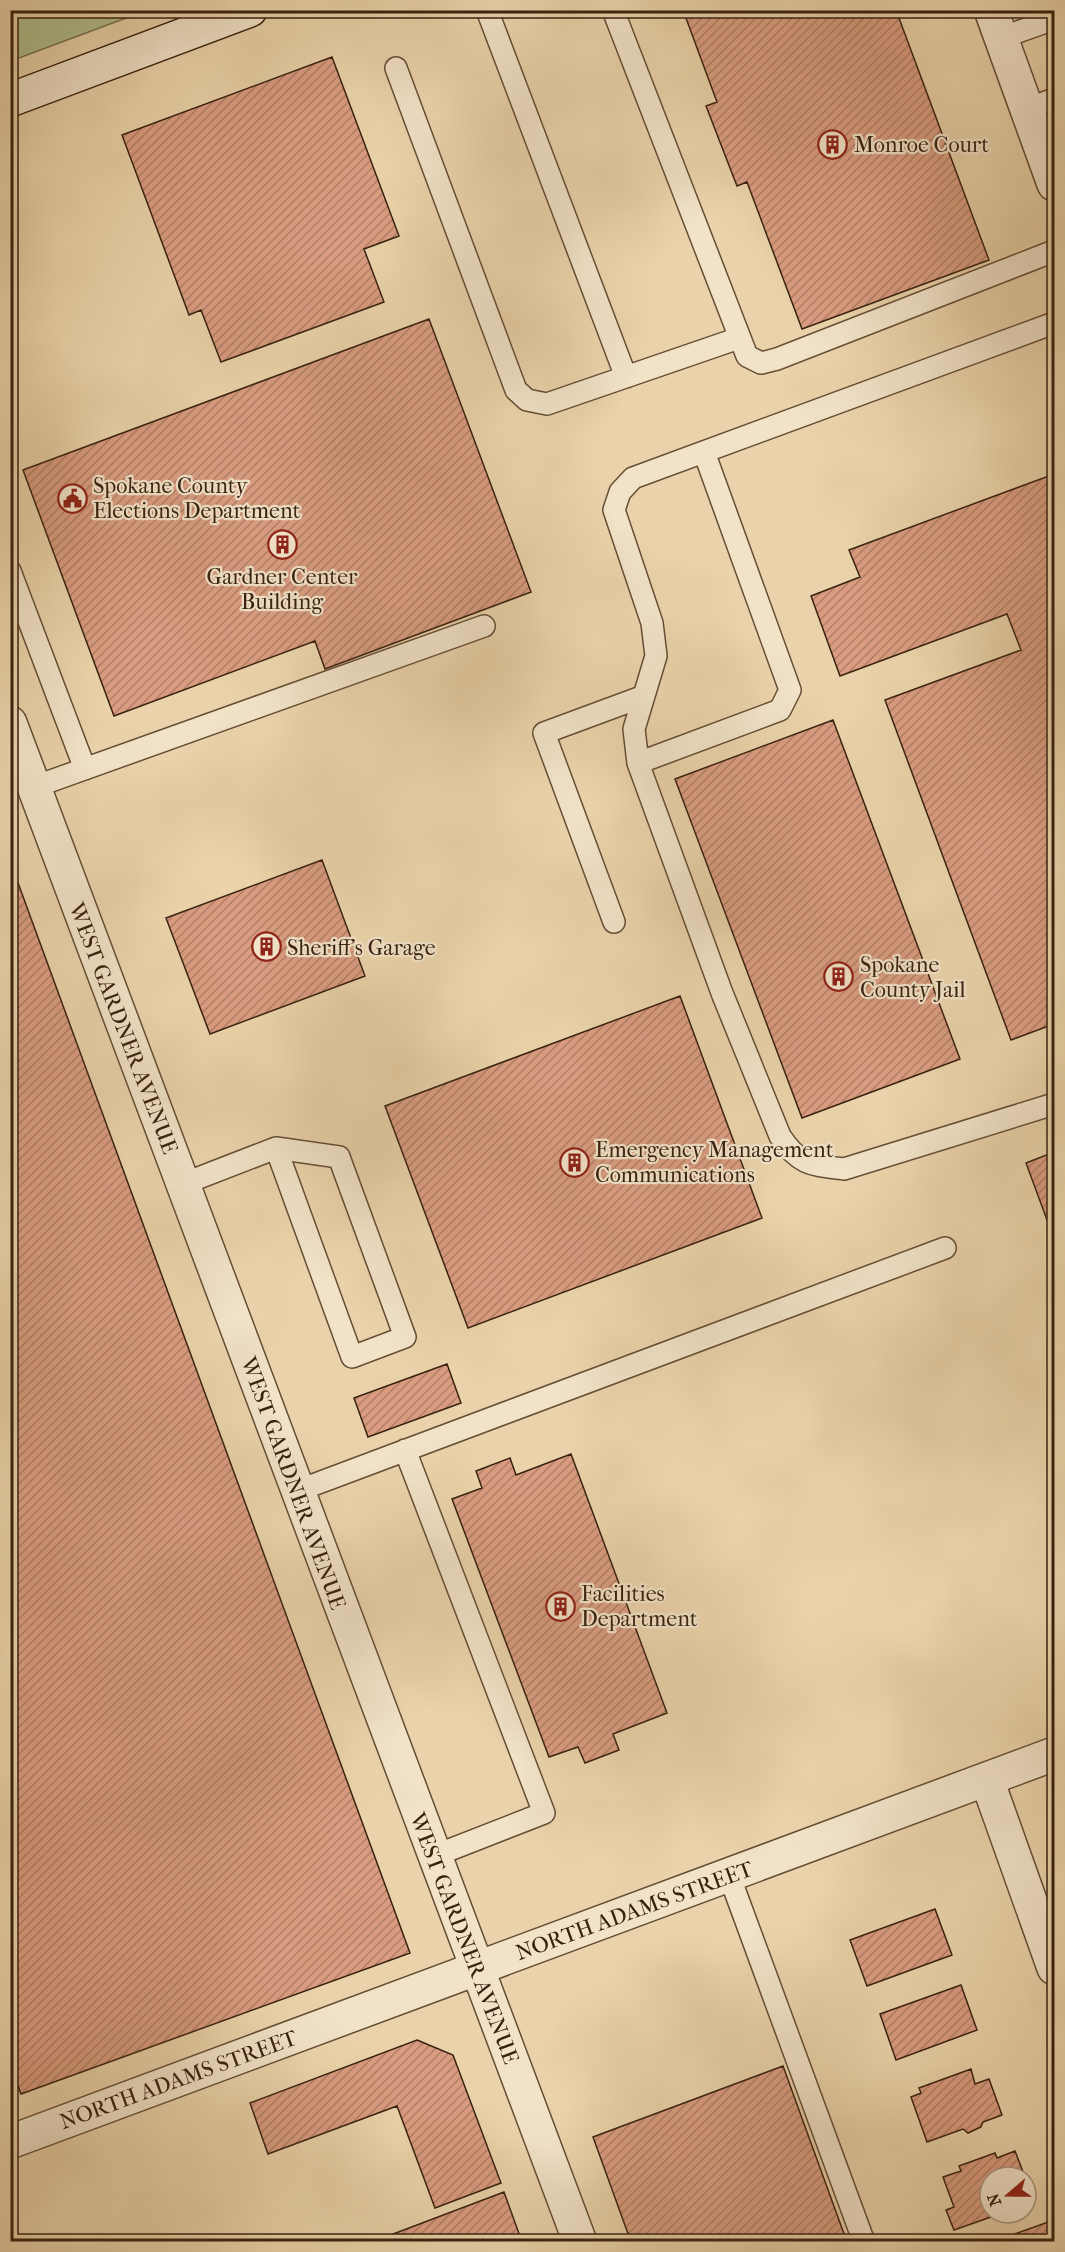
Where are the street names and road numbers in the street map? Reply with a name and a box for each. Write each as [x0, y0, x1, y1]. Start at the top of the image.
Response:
street label: WEST GARDNER AVENUE [63, 898, 183, 1158]
street label: WEST GARDNER AVENUE [235, 1353, 351, 1613]
street label: WEST GARDNER AVENUE [404, 1808, 524, 2068]
street label: NORTH ADAMS STREET [512, 1855, 758, 1966]
street label: NORTH ADAMS STREET [56, 2024, 302, 2135]

